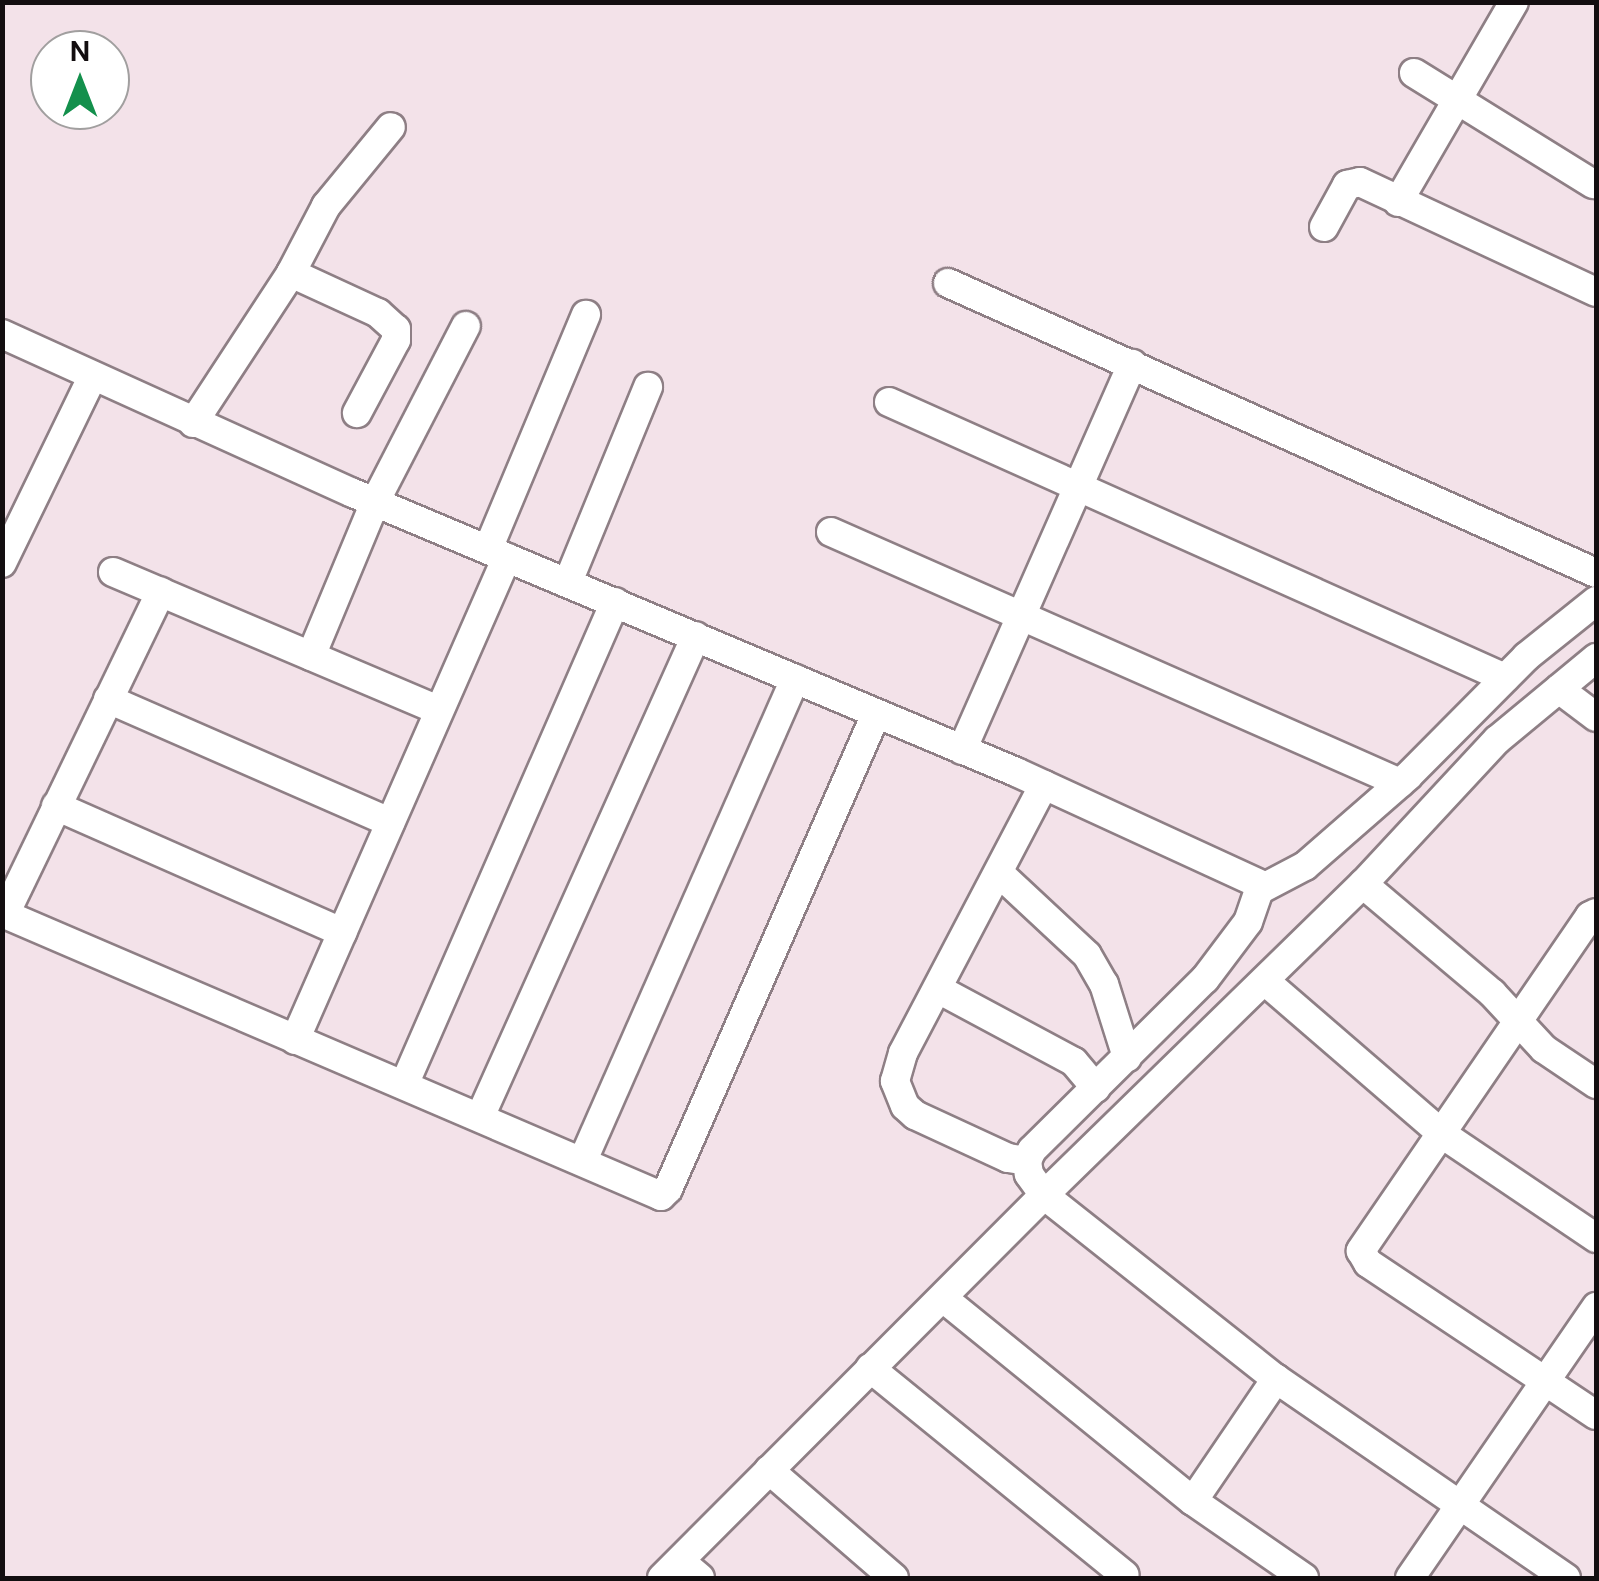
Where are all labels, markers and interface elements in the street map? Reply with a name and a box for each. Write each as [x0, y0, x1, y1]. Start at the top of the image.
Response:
north arrow [30, 30, 130, 130]
text: N [70, 33, 90, 70]

